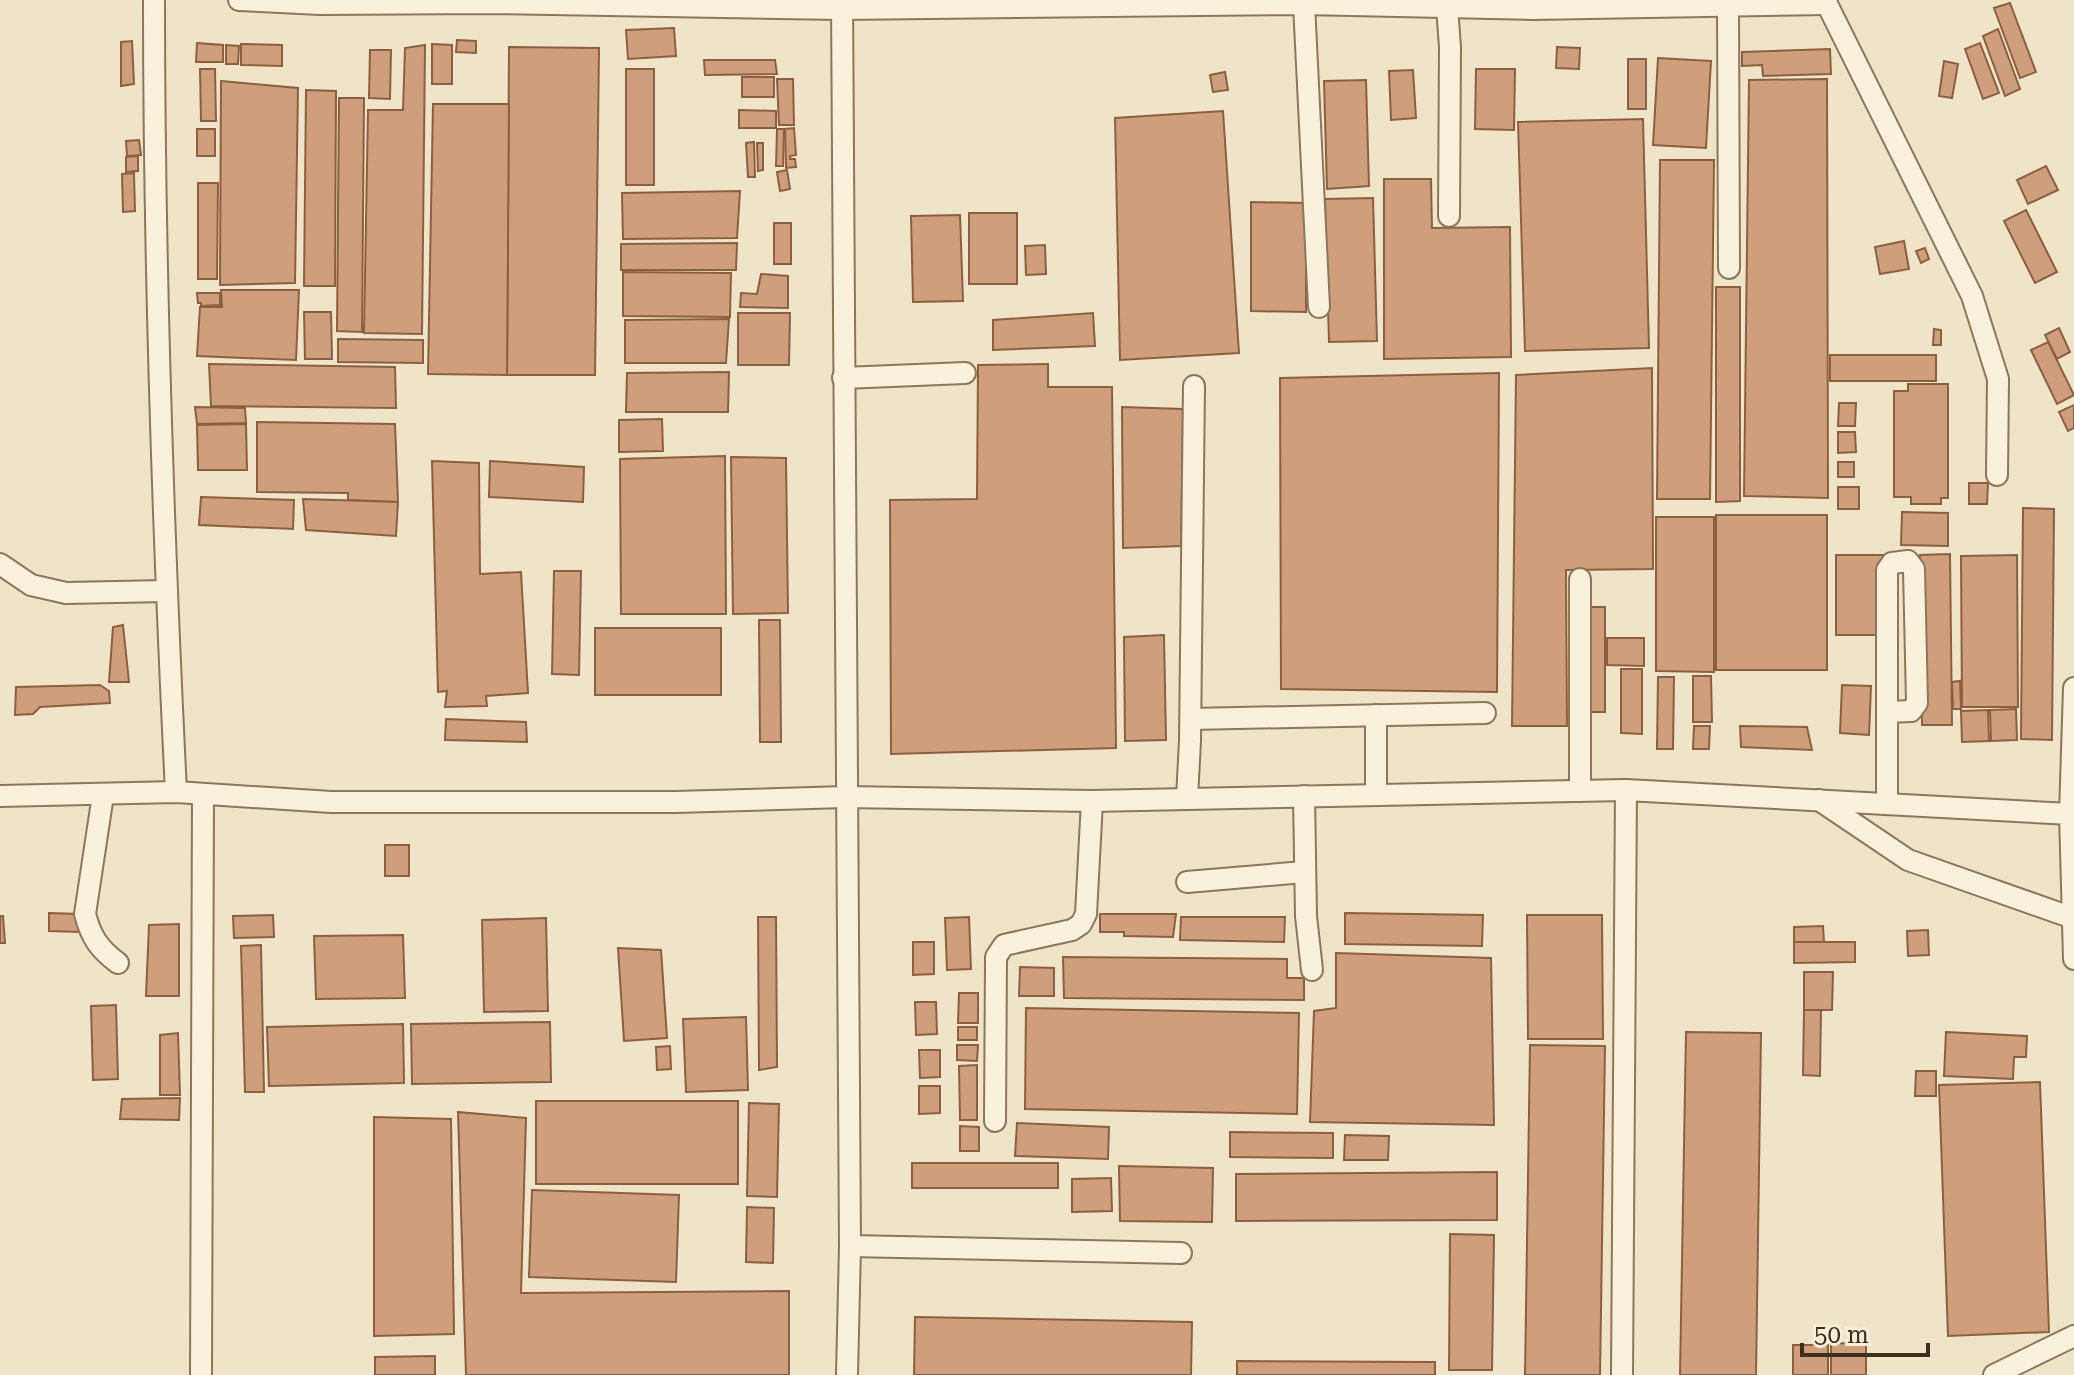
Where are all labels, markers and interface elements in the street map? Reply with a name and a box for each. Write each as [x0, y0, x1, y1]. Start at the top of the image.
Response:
scale bar [1802, 1307, 1928, 1357]
text: 50 m [1814, 1321, 1869, 1349]

